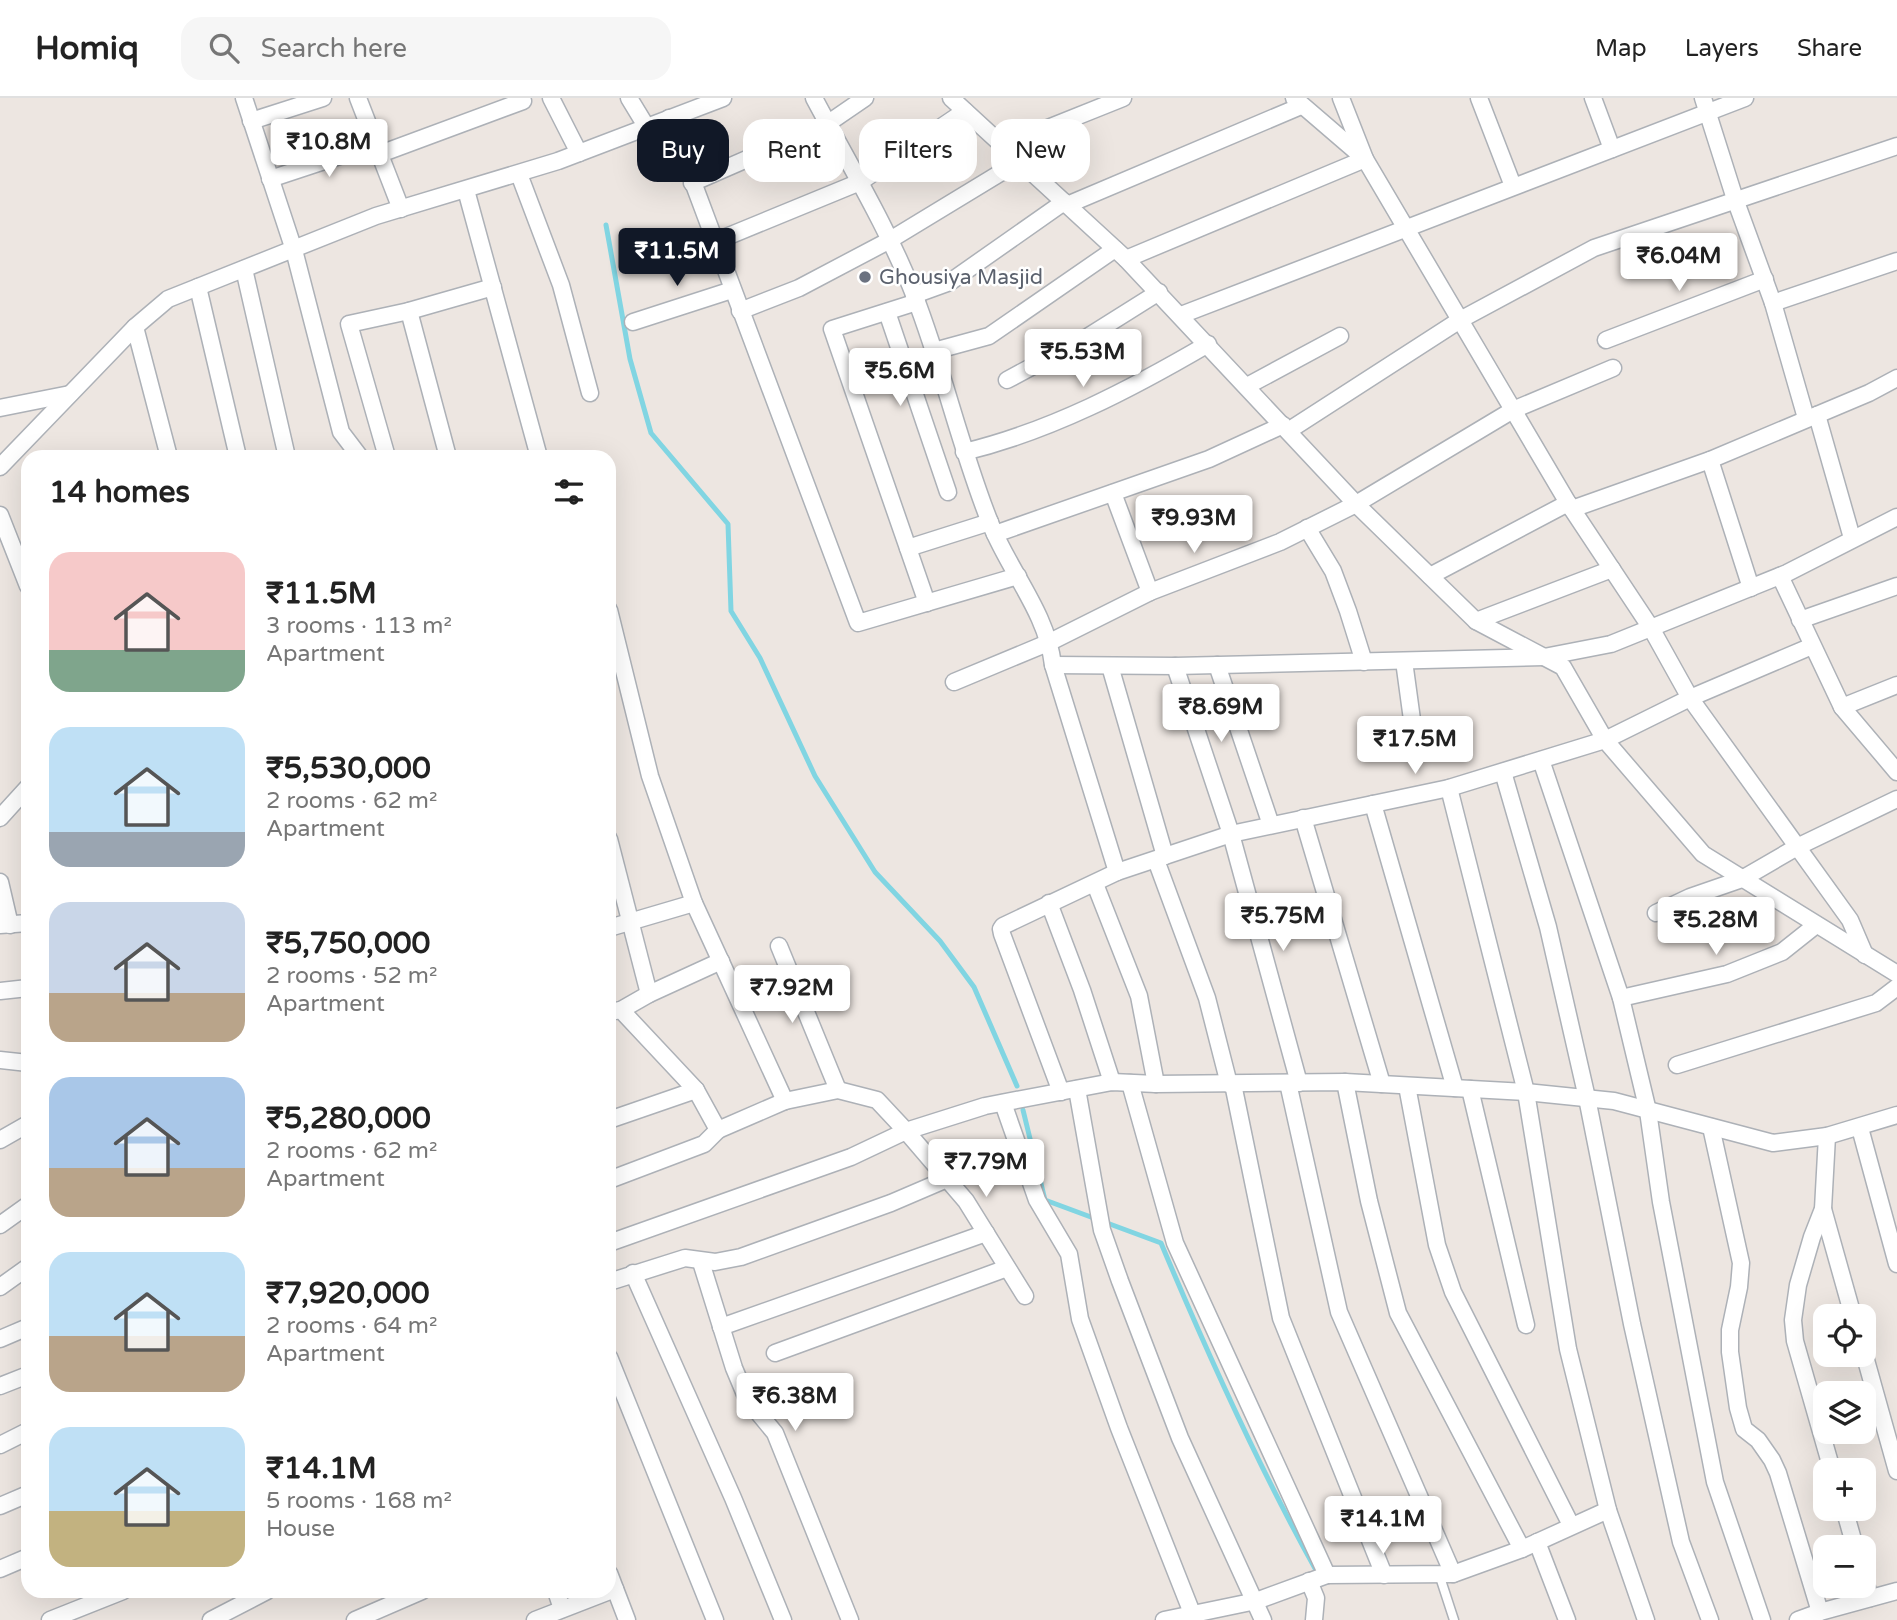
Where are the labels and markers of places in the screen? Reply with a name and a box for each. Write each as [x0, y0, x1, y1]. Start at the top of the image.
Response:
pin: ₹10.8M [272, 120, 386, 179]
pin: ₹11.5M [620, 228, 734, 288]
pin: ₹6.04M [1622, 234, 1736, 293]
place label: Ghousiya Masjid [879, 265, 1043, 290]
marker: Ghousiya Masjid [857, 269, 873, 285]
pin: ₹5.53M [1026, 330, 1140, 389]
pin: ₹5.6M [851, 348, 949, 408]
pin: ₹9.93M [1137, 496, 1251, 555]
pin: ₹8.69M [1164, 684, 1278, 744]
pin: ₹17.5M [1358, 716, 1472, 776]
pin: ₹5.75M [1226, 894, 1340, 953]
pin: ₹5.28M [1659, 898, 1773, 957]
pin: ₹7.92M [735, 965, 849, 1025]
pin: ₹7.79M [929, 1140, 1043, 1199]
pin: ₹6.38M [738, 1374, 852, 1433]
pin: ₹14.1M [1326, 1496, 1440, 1556]

